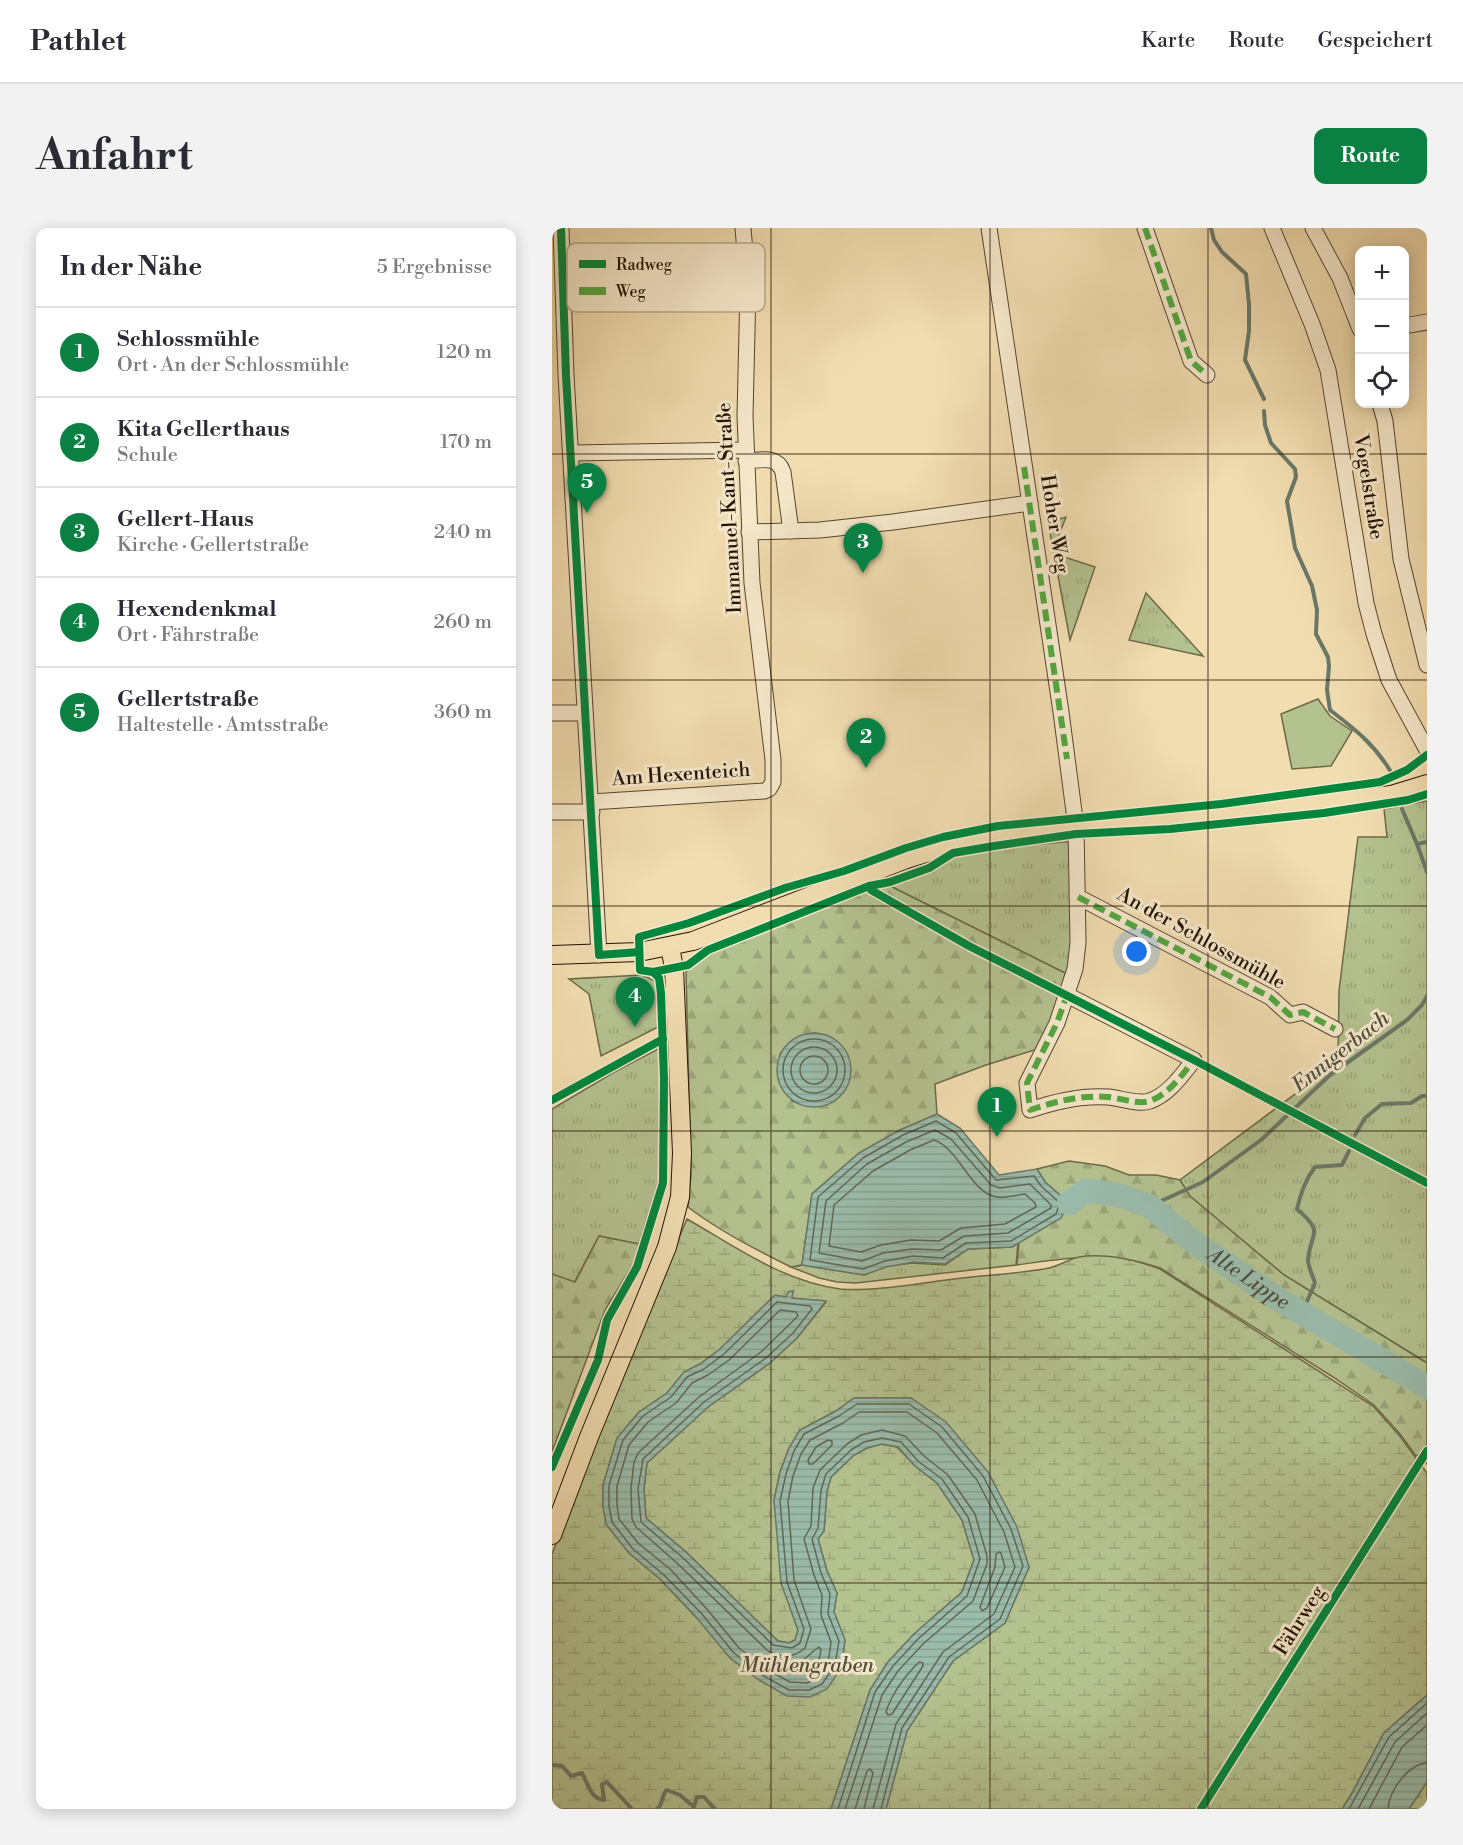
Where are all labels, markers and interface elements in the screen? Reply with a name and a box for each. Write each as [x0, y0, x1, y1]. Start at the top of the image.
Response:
text: Pathlet [30, 24, 126, 59]
text: Karte [1141, 28, 1195, 54]
text: Route [1228, 28, 1284, 54]
text: Gespeichert [1317, 28, 1433, 54]
button: Route [1314, 128, 1427, 184]
text: Anfahrt [36, 130, 193, 183]
legend [567, 243, 765, 312]
map controls [1355, 246, 1409, 408]
button: + [1355, 246, 1409, 300]
text: In der Nähe [60, 251, 202, 283]
text: 5 Ergebnisse [377, 255, 492, 280]
text: Radweg [616, 255, 673, 275]
text: Weg [615, 282, 647, 302]
button: − [1355, 300, 1409, 354]
text: Schlossmühle [117, 326, 260, 353]
text: 1 [75, 340, 84, 365]
text: 120 m [437, 340, 492, 365]
text: Ort · An der Schlossmühle [117, 353, 349, 378]
button: locate [1355, 354, 1409, 408]
street label: Immanuel-Kant-Straße [712, 402, 748, 614]
text: Kita Gellerthaus [117, 416, 290, 443]
text: 2 [73, 430, 86, 455]
text: 170 m [440, 430, 492, 455]
street label: Vogelstraße [1347, 432, 1389, 541]
text: Schule [117, 443, 178, 468]
pin: 5 [567, 464, 606, 513]
street label: Hoher Weg [1034, 473, 1074, 576]
text: Gellert-Haus [117, 506, 254, 533]
text: 3 [73, 520, 86, 545]
text: 240 m [434, 520, 492, 545]
pin: 3 [844, 524, 882, 573]
text: Kirche · Gellertstraße [117, 533, 309, 558]
text: Hexendenkmal [117, 596, 276, 623]
text: 4 [73, 610, 86, 635]
text: 260 m [434, 610, 492, 635]
text: Ort · Fährstraße [117, 623, 259, 648]
text: Gellertstraße [117, 686, 259, 713]
text: 5 [73, 700, 86, 725]
text: 360 m [434, 700, 492, 725]
text: Haltestelle · Amtsstraße [117, 713, 329, 738]
pin: 2 [846, 718, 886, 768]
street label: Am Hexenteich [610, 758, 751, 792]
street label: An der Schlossmühle [1111, 882, 1290, 996]
your location [1122, 937, 1151, 966]
pin: 4 [616, 978, 655, 1027]
water label: Ennigerbach [1286, 1006, 1395, 1099]
pin: 1 [978, 1088, 1016, 1137]
water label: Alte Lippe [1201, 1241, 1294, 1316]
street label: Fährweg [1269, 1581, 1331, 1660]
water label: Mühlengraben [740, 1653, 874, 1679]

